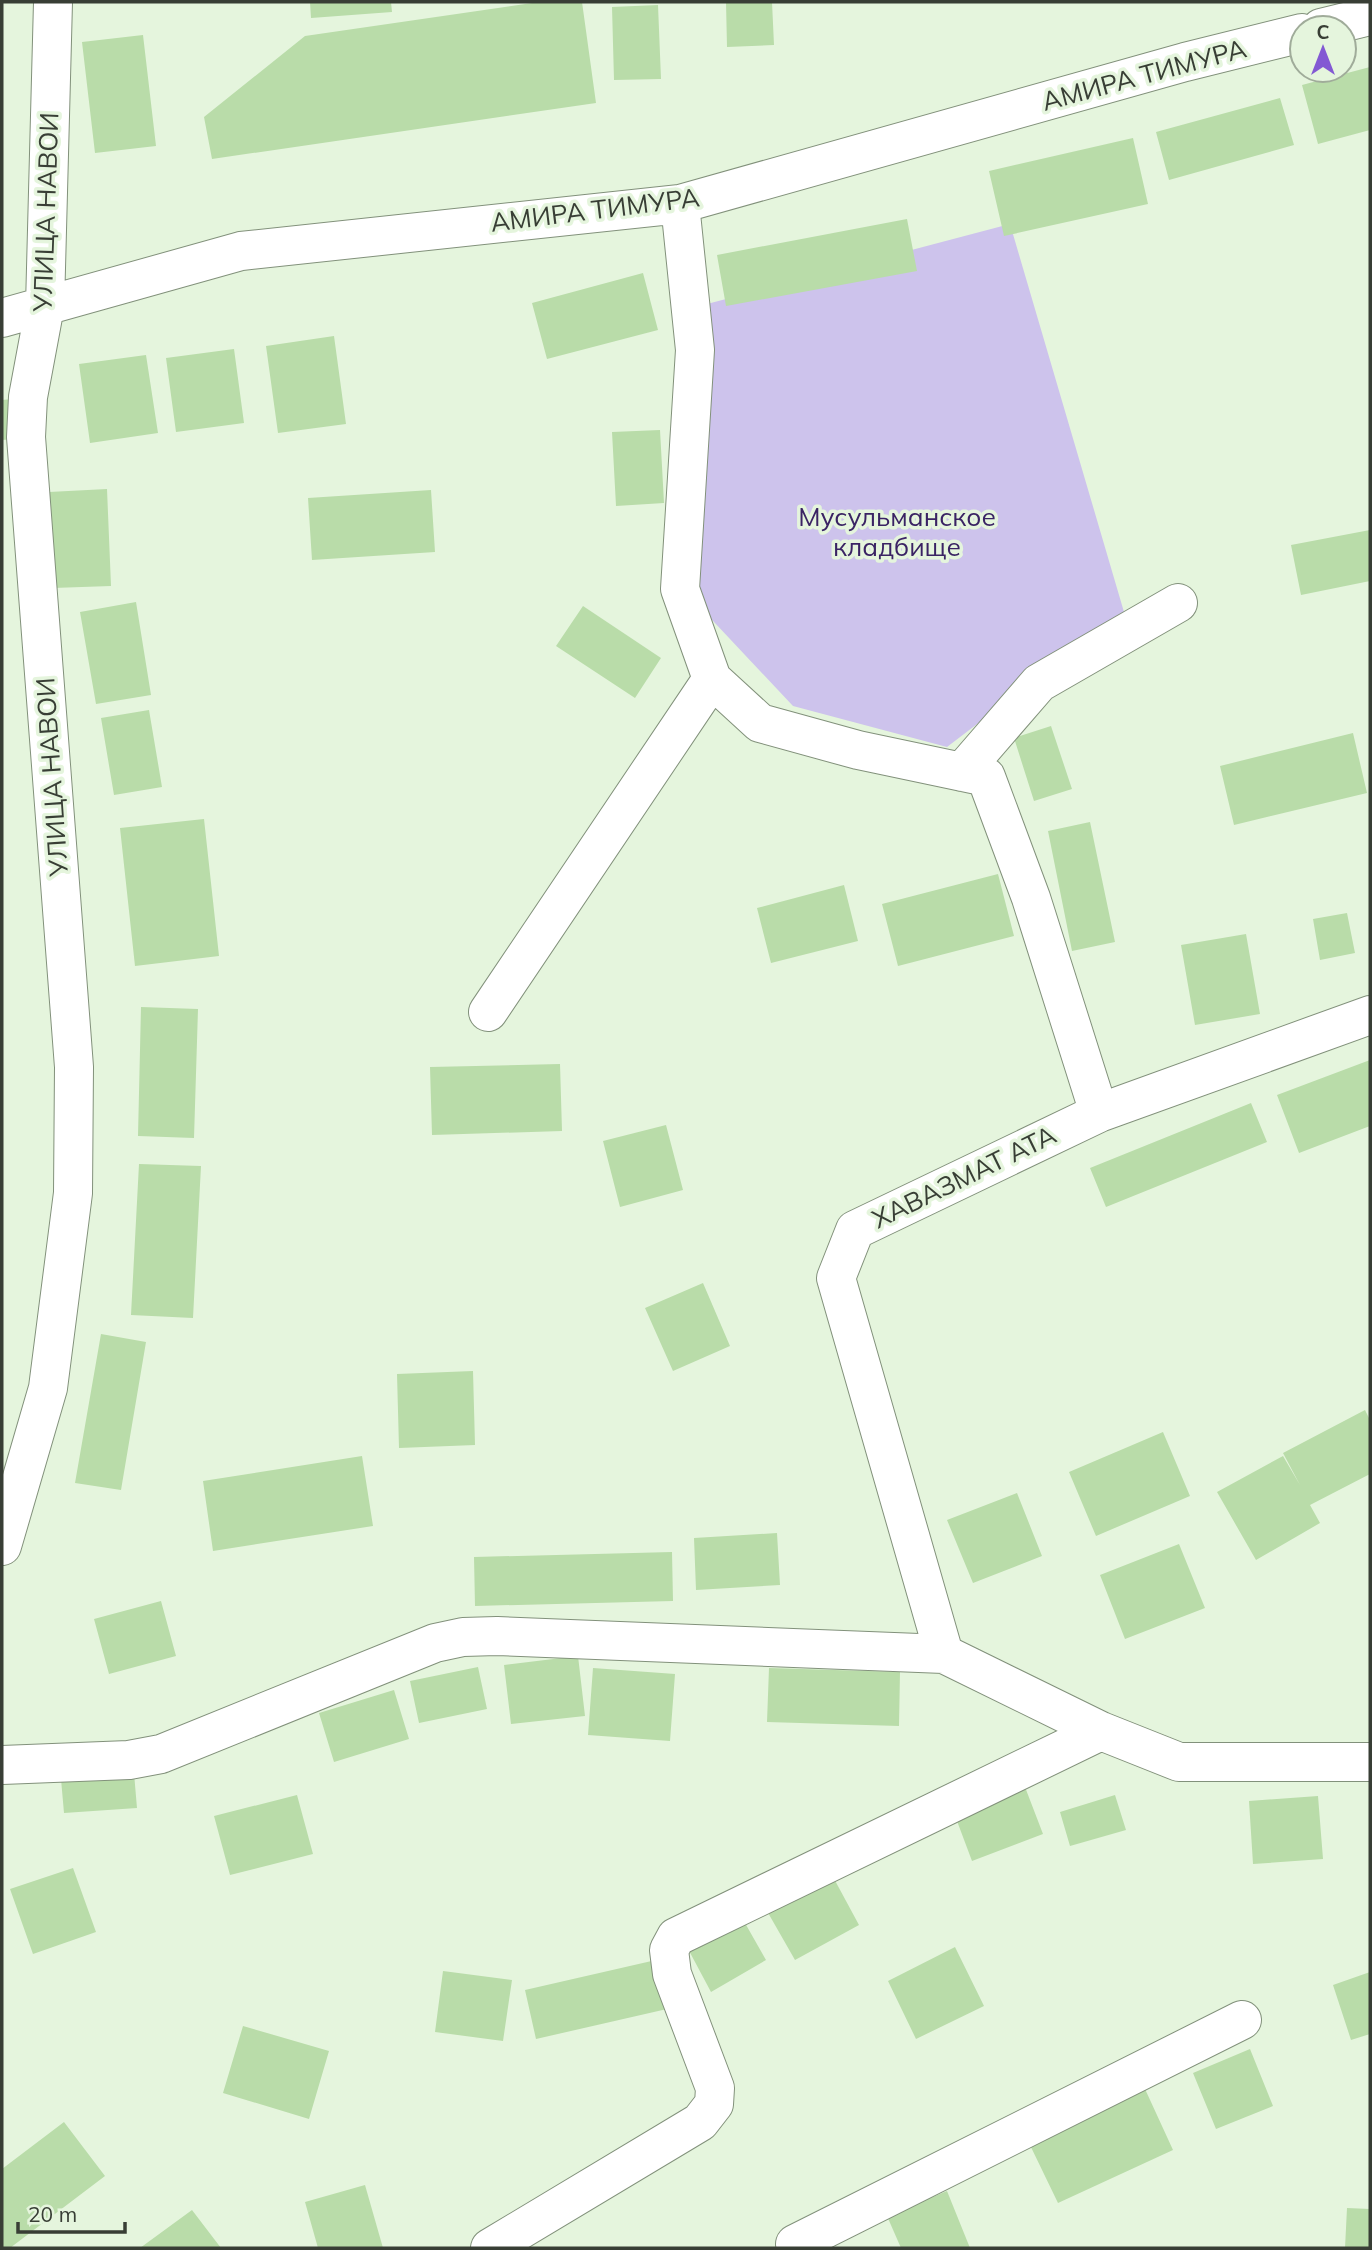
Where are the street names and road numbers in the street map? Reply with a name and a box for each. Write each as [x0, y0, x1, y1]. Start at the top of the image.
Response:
street label: АМИРА ТИМУРА [1038, 31, 1250, 118]
street label: УЛИЦА НАВОИ [25, 112, 65, 313]
street label: АМИРА ТИМУРА [488, 180, 701, 239]
street label: УЛИЦА НАВОИ [28, 676, 75, 879]
street label: ХАВАЗМАТ АТА [866, 1118, 1061, 1235]

